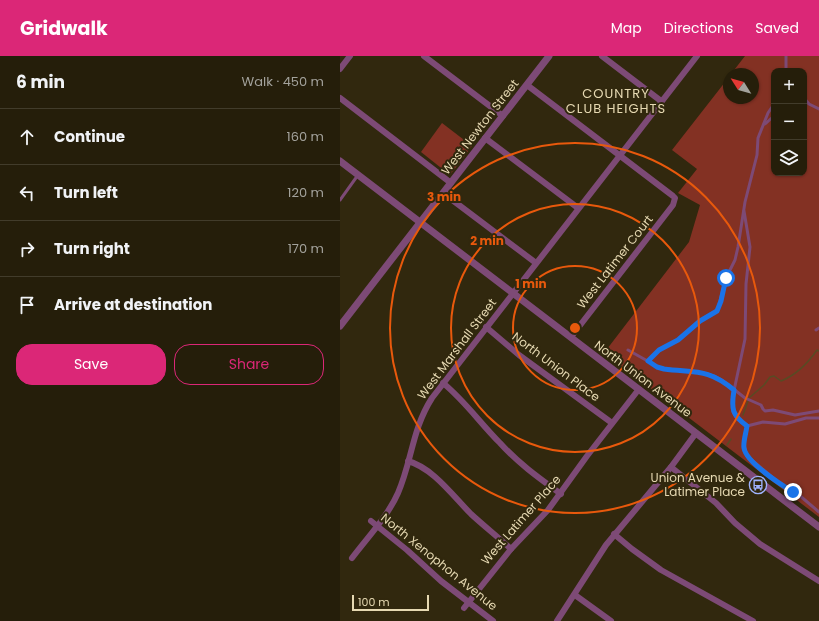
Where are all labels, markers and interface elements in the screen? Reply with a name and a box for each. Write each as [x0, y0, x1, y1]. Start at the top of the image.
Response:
text: Gridwalk [20, 15, 108, 42]
text: Map [611, 18, 642, 38]
text: Directions [664, 18, 733, 38]
text: Saved [755, 18, 799, 38]
north arrow [723, 68, 759, 104]
map controls [771, 68, 807, 176]
button: + [771, 68, 807, 104]
text: 6 min [16, 70, 65, 94]
text: Walk · 450 m [242, 72, 324, 91]
street label: West Newton Street [437, 75, 522, 178]
district label: COUNTRY CLUB HEIGHTS [566, 84, 666, 118]
button: − [771, 104, 807, 140]
icon: ahead [16, 126, 38, 148]
text: Continue [54, 126, 125, 147]
text: 160 m [287, 127, 324, 146]
button: layers [771, 140, 807, 176]
icon: left [16, 182, 38, 204]
text: Turn left [54, 182, 118, 203]
text: 120 m [287, 183, 324, 202]
text: 3 min [427, 188, 461, 205]
street label: West Latimer Court [573, 211, 657, 312]
text: 2 min [470, 232, 504, 249]
icon: right [16, 238, 38, 260]
text: Turn right [54, 238, 130, 259]
text: 170 m [288, 239, 324, 258]
route start [717, 269, 735, 287]
text: 1 min [515, 275, 547, 292]
icon: arrive [16, 294, 38, 316]
text: Arrive at destination [54, 294, 212, 315]
street label: West Marshall Street [413, 295, 500, 403]
centre of rings [568, 321, 582, 335]
street label: North Union Place [509, 328, 604, 405]
street label: North Union Avenue [591, 336, 696, 421]
button: Save [16, 344, 166, 385]
button: Share [174, 344, 324, 385]
place label: Union Avenue & Latimer Place [651, 469, 745, 500]
street label: West Latimer Place [477, 471, 564, 568]
bus stop icon: Union Avenue & Latimer Place [748, 475, 768, 495]
route end [784, 483, 802, 501]
street label: North Xenophon Avenue [377, 509, 501, 614]
scale bar [352, 593, 429, 612]
text: 100 m [358, 594, 390, 610]

